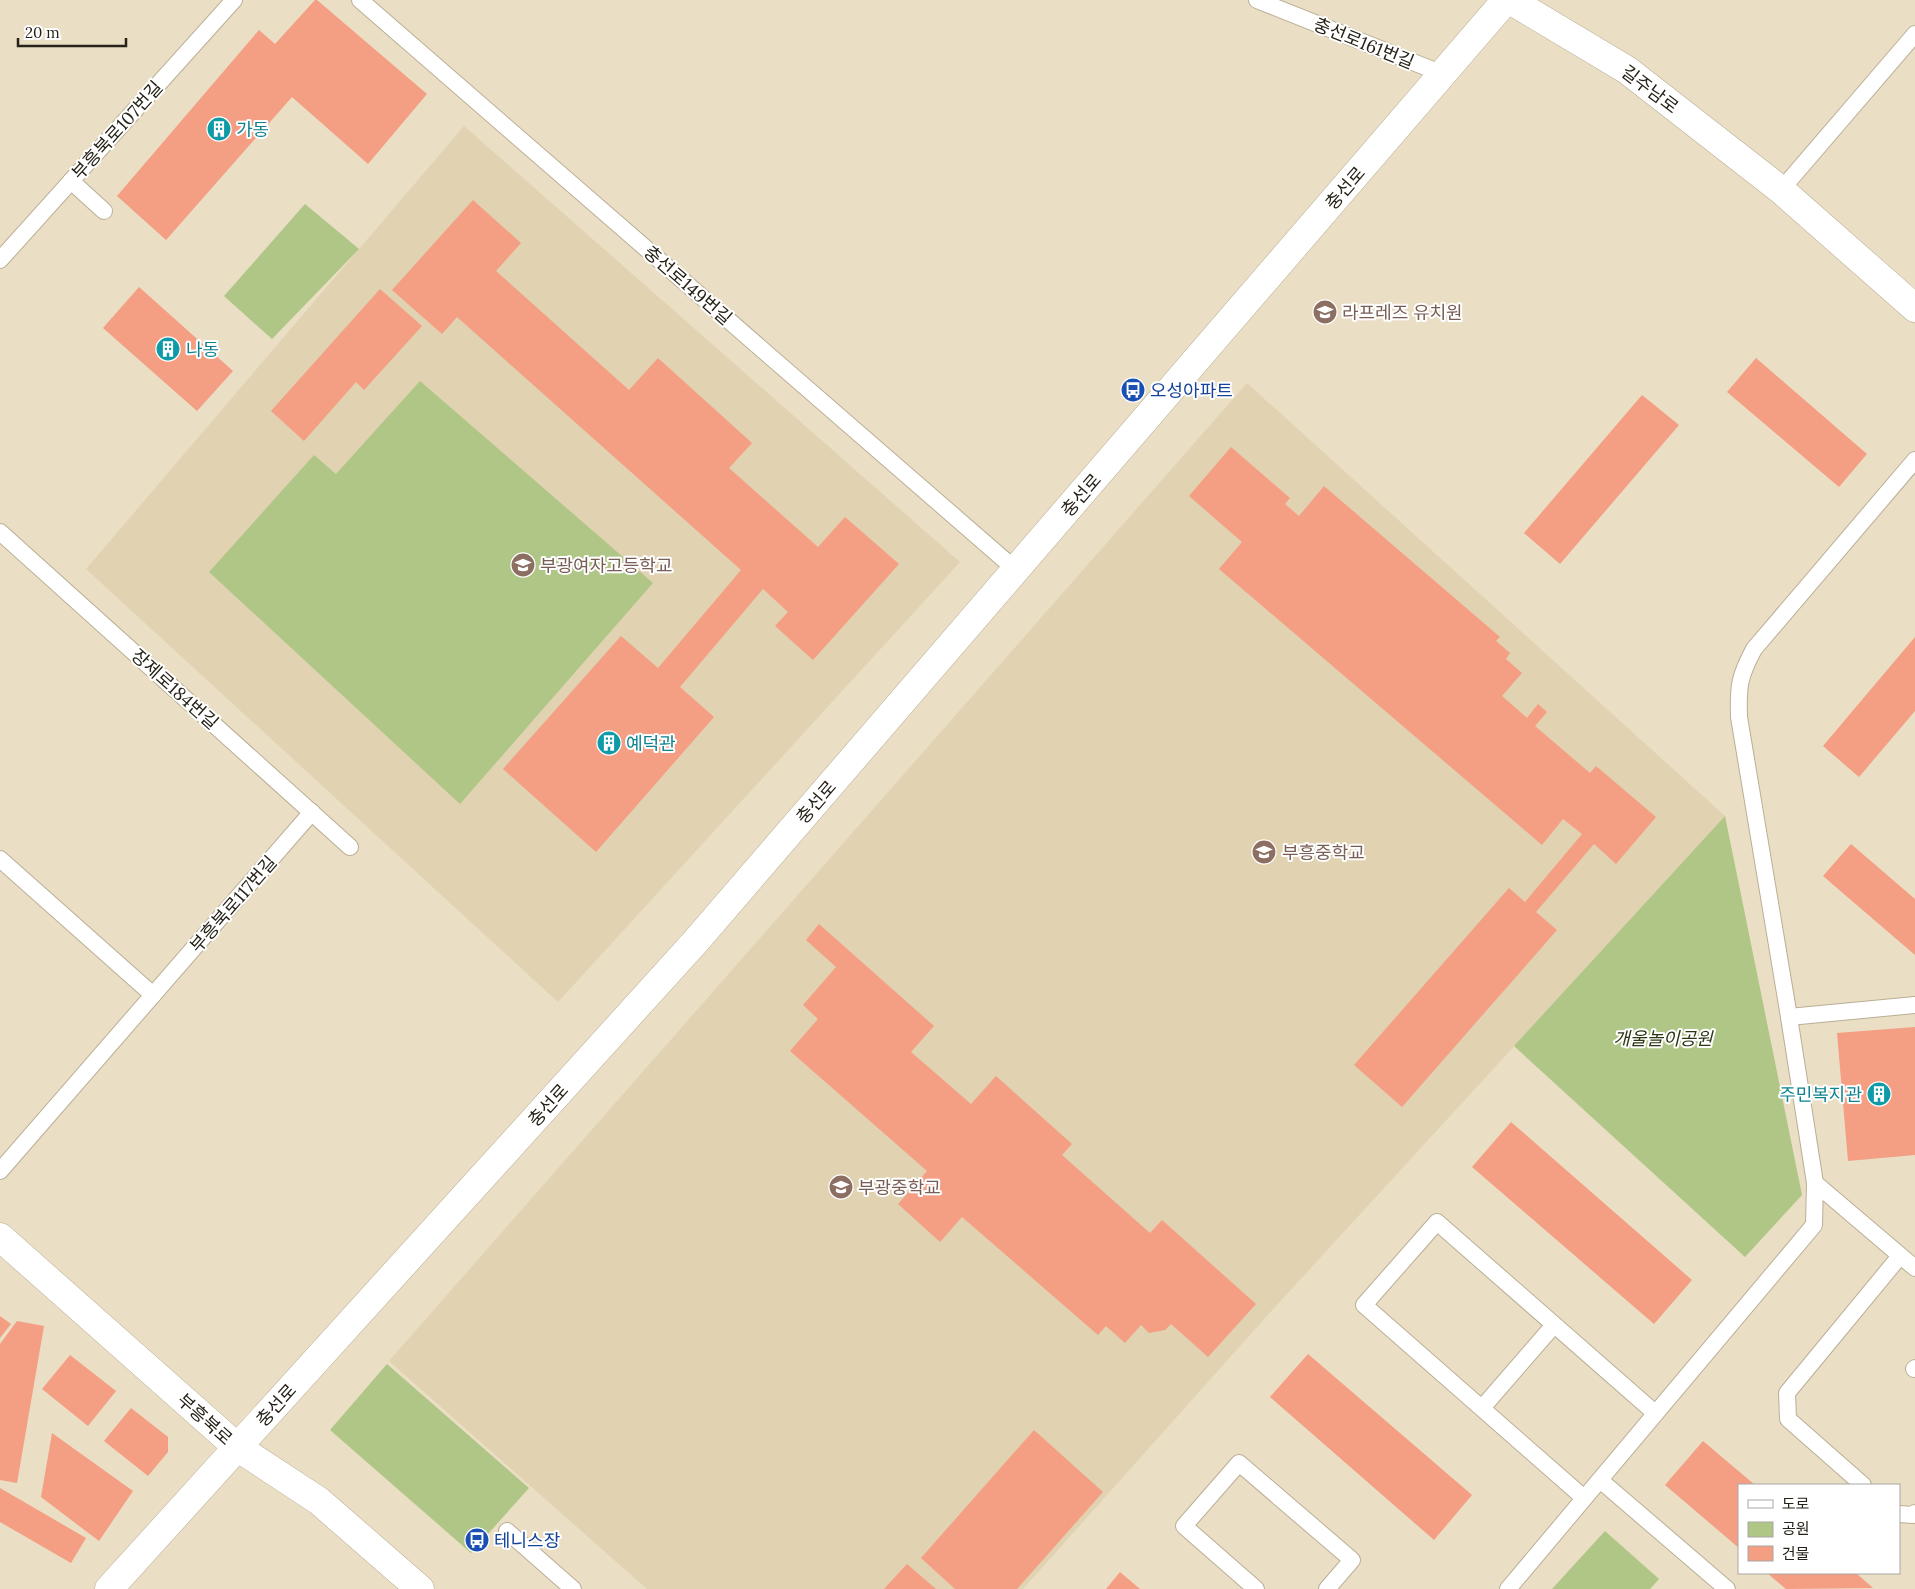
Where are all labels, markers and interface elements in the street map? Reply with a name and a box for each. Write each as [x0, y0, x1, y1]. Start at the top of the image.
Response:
street label: 충선로161번길 [1310, 12, 1418, 74]
scale bar [18, 15, 125, 47]
text: 20 m [25, 23, 60, 42]
street label: 길주남로 [1617, 60, 1683, 118]
street label: 부흥북로107번길 [67, 76, 167, 184]
building icon: 가동 [206, 116, 232, 142]
place label: 가동 [236, 118, 269, 141]
street label: 충선로 [1320, 162, 1370, 214]
street label: 충선로149번길 [639, 240, 737, 330]
school or university icon: 라프레즈 유치원 [1312, 299, 1338, 325]
place label: 라프레즈 유치원 [1342, 301, 1463, 324]
building icon: 나동 [155, 336, 181, 362]
place label: 나동 [186, 338, 219, 361]
bus stop icon: 오성아파트 [1120, 377, 1146, 403]
place label: 오성아파트 [1150, 379, 1233, 402]
street label: 충선로 [1056, 469, 1106, 521]
school or university icon: 부광여자고등학교 [510, 552, 536, 578]
place label: 부광여자고등학교 [540, 554, 672, 577]
street label: 장제로184번길 [127, 644, 223, 734]
building icon: 예덕관 [596, 730, 622, 756]
place label: 예덕관 [626, 732, 676, 755]
street label: 충선로 [791, 776, 841, 828]
school or university icon: 부흥중학교 [1251, 839, 1277, 865]
place label: 부흥중학교 [1282, 841, 1365, 864]
street label: 부흥북로117번길 [185, 851, 281, 957]
park label: 개울놀이공원 [1613, 1027, 1714, 1050]
street label: 충선로 [523, 1079, 573, 1131]
building icon: 주민복지관 [1866, 1081, 1892, 1107]
place label: 주민복지관 [1779, 1083, 1862, 1106]
school or university icon: 부광중학교 [828, 1174, 854, 1200]
place label: 부광중학교 [858, 1176, 941, 1199]
street label: 충선로 [251, 1379, 301, 1431]
street label: 부흥북로 [173, 1388, 237, 1450]
legend [1738, 1484, 1900, 1574]
text: 도로 [1782, 1494, 1810, 1513]
text: 공원 [1782, 1519, 1810, 1538]
bus stop icon: 테니스장 [464, 1527, 490, 1553]
place label: 테니스장 [494, 1529, 560, 1552]
text: 건물 [1782, 1544, 1810, 1563]

